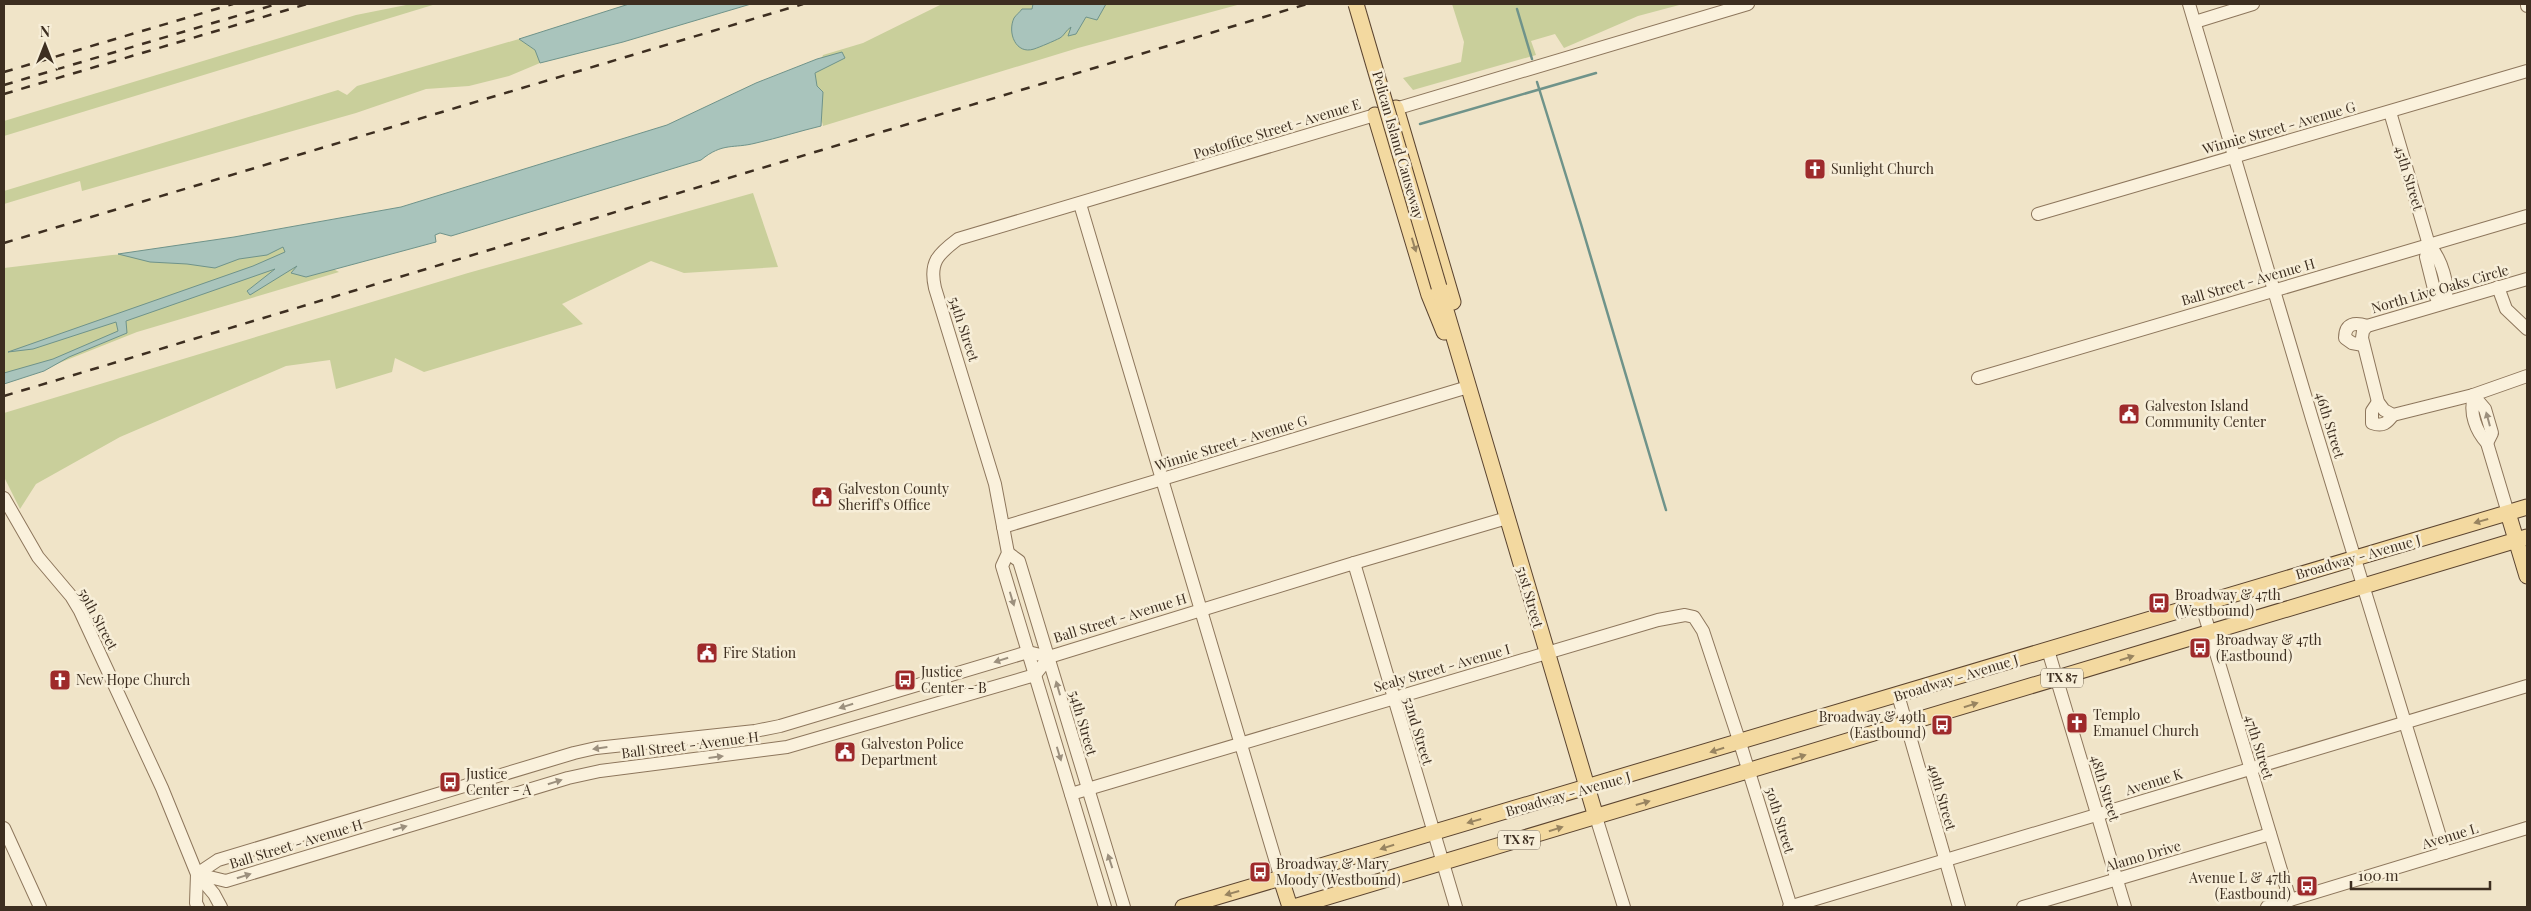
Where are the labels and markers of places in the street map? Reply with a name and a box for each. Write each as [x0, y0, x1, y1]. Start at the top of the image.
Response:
church icon: Sunlight Church [1803, 157, 1827, 181]
place label: Sunlight Church [1831, 159, 1935, 178]
place label: Galveston Island Community Center [2145, 396, 2267, 431]
public building icon: Galveston Island Community Center [2117, 402, 2141, 426]
place label: Galveston County Sheriff's Office [838, 479, 949, 514]
public building icon: Galveston County Sheriff's Office [810, 485, 834, 509]
place label: Broadway & 47th (Westbound) [2175, 585, 2281, 620]
bus stop icon: Broadway & 47th (Westbound) [2147, 591, 2171, 615]
place label: Broadway & 47th (Eastbound) [2216, 630, 2322, 665]
bus stop icon: Broadway & 47th (Eastbound) [2188, 636, 2212, 660]
public building icon: Fire Station [695, 641, 719, 665]
place label: Fire Station [723, 643, 797, 662]
place label: Justice Center - B [920, 662, 987, 697]
church icon: New Hope Church [48, 668, 72, 692]
bus stop icon: Justice Center - B [893, 668, 917, 692]
place label: New Hope Church [76, 670, 191, 689]
place label: Templo Emanuel Church [2093, 705, 2200, 740]
place label: Broadway & 49th (Eastbound) [1819, 707, 1927, 742]
church icon: Templo Emanuel Church [2065, 711, 2089, 735]
bus stop icon: Broadway & 49th (Eastbound) [1930, 713, 1954, 737]
place label: Galveston Police Department [861, 734, 964, 769]
public building icon: Galveston Police Department [833, 740, 857, 764]
place label: Justice Center - A [465, 764, 532, 799]
bus stop icon: Justice Center - A [438, 770, 462, 794]
place label: Broadway & Mary Moody (Westbound) [1276, 854, 1401, 889]
bus stop icon: Broadway & Mary Moody (Westbound) [1248, 860, 1272, 884]
place label: Avenue L & 47th (Eastbound) [2188, 868, 2292, 903]
bus stop icon: Avenue L & 47th (Eastbound) [2295, 874, 2319, 898]

